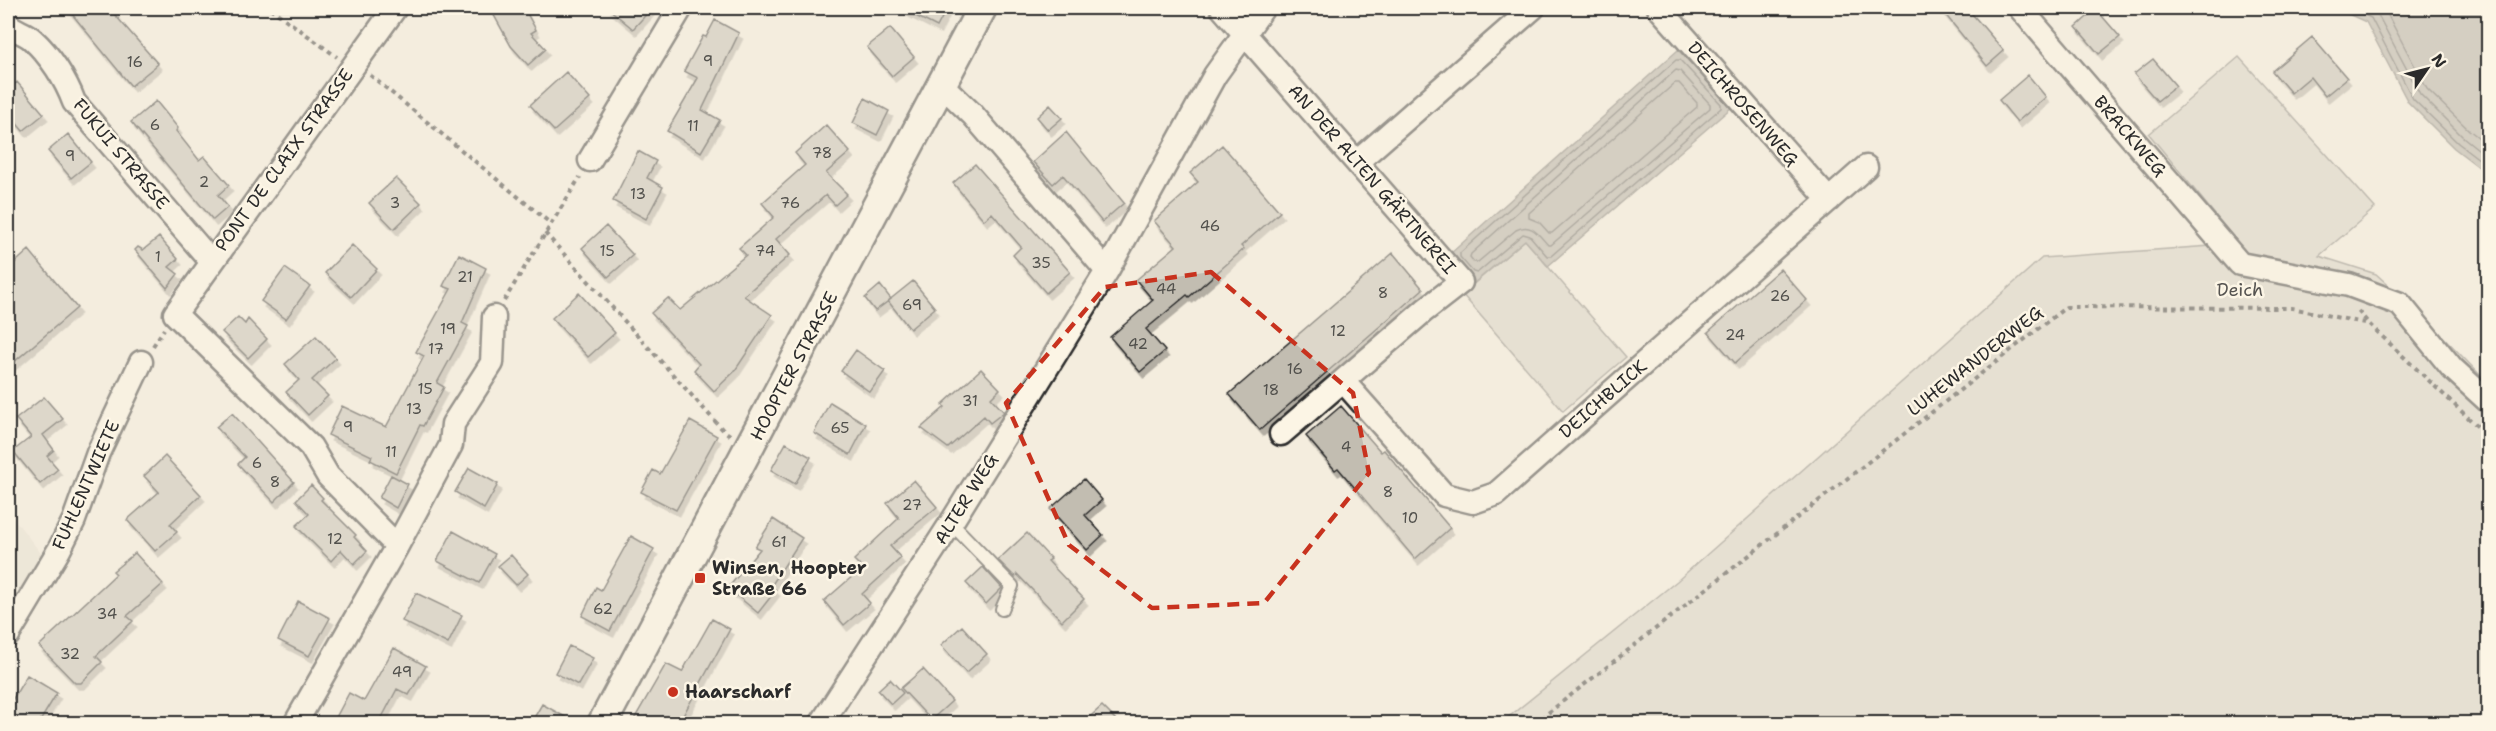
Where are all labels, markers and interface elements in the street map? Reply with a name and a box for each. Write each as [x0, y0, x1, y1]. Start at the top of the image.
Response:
street label: DEICHROSENWEG [1682, 37, 1804, 172]
north arrow [2397, 39, 2457, 99]
text: N [2427, 49, 2451, 72]
house number: 9 [703, 51, 713, 71]
house number: 16 [127, 52, 143, 72]
street label: PONT DE CLAIX STRASSE [210, 64, 358, 256]
street label: AN DER ALTEN GÄRTNEREI [1283, 79, 1461, 279]
street label: BRACKWEG [2088, 90, 2172, 182]
street label: FUKUI STRASSE [68, 94, 174, 214]
house number: 6 [150, 115, 160, 135]
house number: 11 [687, 116, 699, 136]
house number: 78 [812, 143, 832, 163]
house number: 9 [65, 146, 75, 166]
house number: 2 [199, 172, 209, 192]
house number: 13 [630, 184, 646, 204]
house number: 3 [390, 193, 400, 213]
house number: 76 [780, 193, 800, 213]
house number: 46 [1200, 216, 1220, 236]
house number: 15 [599, 241, 615, 261]
house number: 74 [755, 241, 775, 261]
house number: 1 [155, 247, 161, 267]
house number: 35 [1031, 253, 1051, 273]
house number: 21 [457, 267, 473, 287]
park label: Deich [2217, 278, 2263, 302]
house number: 44 [1156, 279, 1176, 299]
house number: 8 [1378, 283, 1388, 303]
house number: 26 [1770, 286, 1790, 306]
street label: HOOPTER STRASSE [745, 287, 843, 445]
house number: 69 [902, 295, 922, 315]
street label: LUHEWANDERWEG [1902, 300, 2048, 422]
house number: 19 [440, 319, 456, 339]
house number: 12 [1330, 321, 1346, 341]
house number: 24 [1725, 325, 1745, 345]
house number: 42 [1128, 334, 1148, 354]
house number: 17 [428, 339, 444, 359]
street label: DEICHBLICK [1554, 354, 1652, 444]
house number: 16 [1287, 359, 1303, 379]
house number: 15 [417, 379, 433, 399]
house number: 18 [1263, 380, 1279, 400]
house number: 31 [962, 391, 978, 411]
house number: 13 [406, 399, 422, 419]
street label: FUHLENTWIETE [47, 416, 125, 554]
house number: 9 [343, 417, 353, 437]
house number: 65 [830, 418, 850, 438]
house number: 4 [1341, 437, 1351, 457]
house number: 11 [385, 442, 397, 462]
street label: ALTER WEG [929, 449, 1004, 549]
house number: 6 [252, 453, 262, 473]
house number: 8 [270, 472, 280, 492]
house number: 8 [1383, 482, 1393, 502]
house number: 27 [902, 495, 922, 515]
house number: 10 [1402, 508, 1418, 528]
house number: 12 [327, 529, 343, 549]
house number: 61 [771, 532, 787, 552]
place label: Winsen, Hoopter Straße 66 [712, 556, 867, 601]
marker: Winsen, Hoopter Straße 66 [693, 571, 707, 585]
house number: 62 [593, 599, 613, 619]
house number: 34 [97, 604, 117, 624]
house number: 32 [60, 644, 80, 664]
house number: 49 [392, 662, 412, 682]
place label: Haarscharf [685, 680, 792, 704]
marker: Haarscharf [666, 685, 680, 699]

